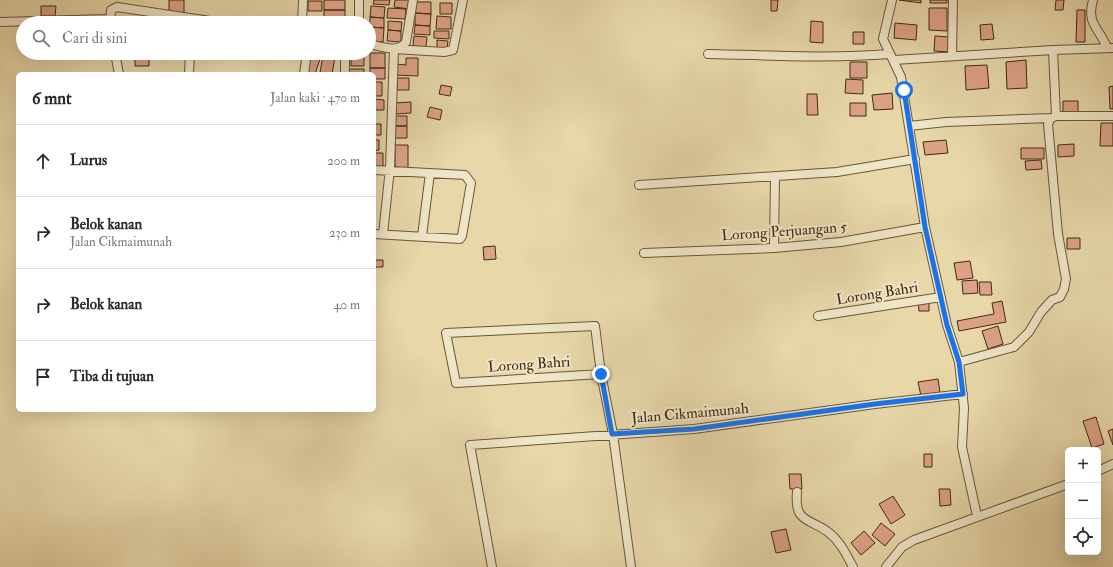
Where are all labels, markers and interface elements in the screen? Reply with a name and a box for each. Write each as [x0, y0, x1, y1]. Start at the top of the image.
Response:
search box [16, 16, 376, 60]
icon: search [30, 27, 52, 49]
text: Cari di sini [62, 29, 127, 48]
route start [895, 81, 913, 99]
text: 6 mnt [32, 88, 72, 109]
text: Jalan kaki · 470 m [270, 90, 360, 106]
icon: ahead [32, 150, 54, 172]
text: Lurus [70, 151, 107, 170]
text: 200 m [327, 153, 360, 169]
text: Belok kanan [70, 215, 142, 234]
street label: Lorong Perjuangan 5 [721, 218, 848, 245]
icon: right [32, 222, 54, 244]
text: 230 m [329, 225, 360, 241]
text: Jalan Cikmaimunah [70, 234, 172, 250]
street label: Lorong Bahri [835, 278, 919, 309]
icon: right [32, 294, 54, 316]
text: Belok kanan [70, 295, 142, 314]
text: 40 m [334, 297, 360, 313]
street label: Lorong Bahri [487, 352, 571, 377]
route end [592, 365, 610, 383]
icon: arrive [32, 366, 54, 388]
text: Tiba di tujuan [70, 367, 154, 386]
street label: Jalan Cikmaimunah [630, 399, 750, 429]
map controls [1065, 447, 1101, 555]
button: + [1065, 447, 1101, 483]
button: − [1065, 483, 1101, 519]
button: locate [1065, 519, 1101, 555]

